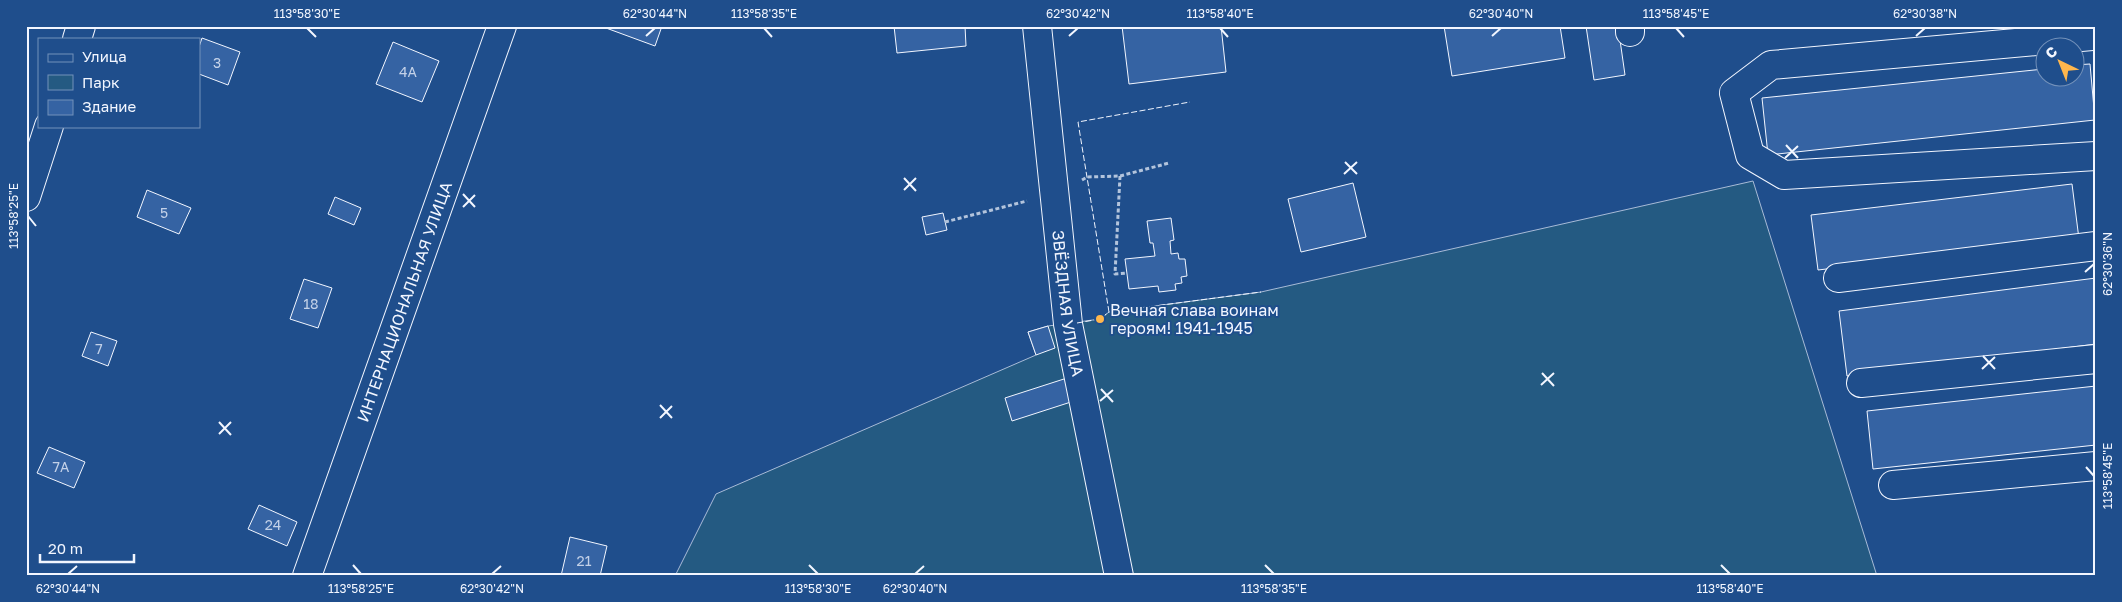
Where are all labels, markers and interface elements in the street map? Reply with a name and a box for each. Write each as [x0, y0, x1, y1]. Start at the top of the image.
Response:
text: 113°58'30"E [274, 6, 340, 21]
text: 62°30'44"N [623, 6, 687, 21]
text: 113°58'35"E [731, 6, 797, 21]
text: 62°30'42"N [1046, 6, 1110, 21]
text: 113°58'40"E [1186, 6, 1254, 21]
text: 62°30'40"N [1469, 6, 1533, 21]
text: 113°58'45"E [1643, 6, 1709, 21]
text: 62°30'38"N [1893, 6, 1957, 21]
legend [38, 38, 200, 128]
north arrow [2034, 38, 2084, 88]
text: С [2041, 42, 2060, 62]
text: Улица [82, 47, 127, 65]
house number: 3 [213, 54, 221, 71]
house number: 4А [399, 63, 418, 80]
text: Парк [82, 73, 120, 91]
text: Здание [82, 97, 136, 115]
street label: ИНТЕРНАЦИОНАЛЬНАЯ УЛИЦА [352, 179, 456, 425]
text: 113°58'25"E [6, 183, 21, 249]
house number: 5 [160, 204, 168, 221]
street label: ЗВЁЗДНАЯ УЛИЦА [1048, 229, 1088, 378]
text: 62°30'36"N [2100, 232, 2115, 296]
house number: 18 [303, 295, 319, 312]
place label: Вечная слава воинам героям! 1941-1945 [1110, 300, 1279, 338]
marker: Вечная слава воинам героям! 1941-1945 [1094, 313, 1106, 325]
house number: 7 [95, 340, 103, 357]
text: 113°58'45"E [2100, 443, 2115, 509]
house number: 7А [53, 458, 70, 475]
house number: 24 [265, 516, 281, 533]
scale bar [40, 532, 134, 564]
text: 20 m [48, 539, 83, 557]
house number: 21 [577, 552, 592, 569]
text: 62°30'44"N [36, 581, 100, 596]
text: 113°58'25"E [328, 581, 394, 596]
text: 62°30'42"N [460, 581, 524, 596]
text: 113°58'30"E [785, 581, 851, 596]
text: 62°30'40"N [883, 581, 947, 596]
text: 113°58'35"E [1241, 581, 1307, 596]
text: 113°58'40"E [1696, 581, 1764, 596]

